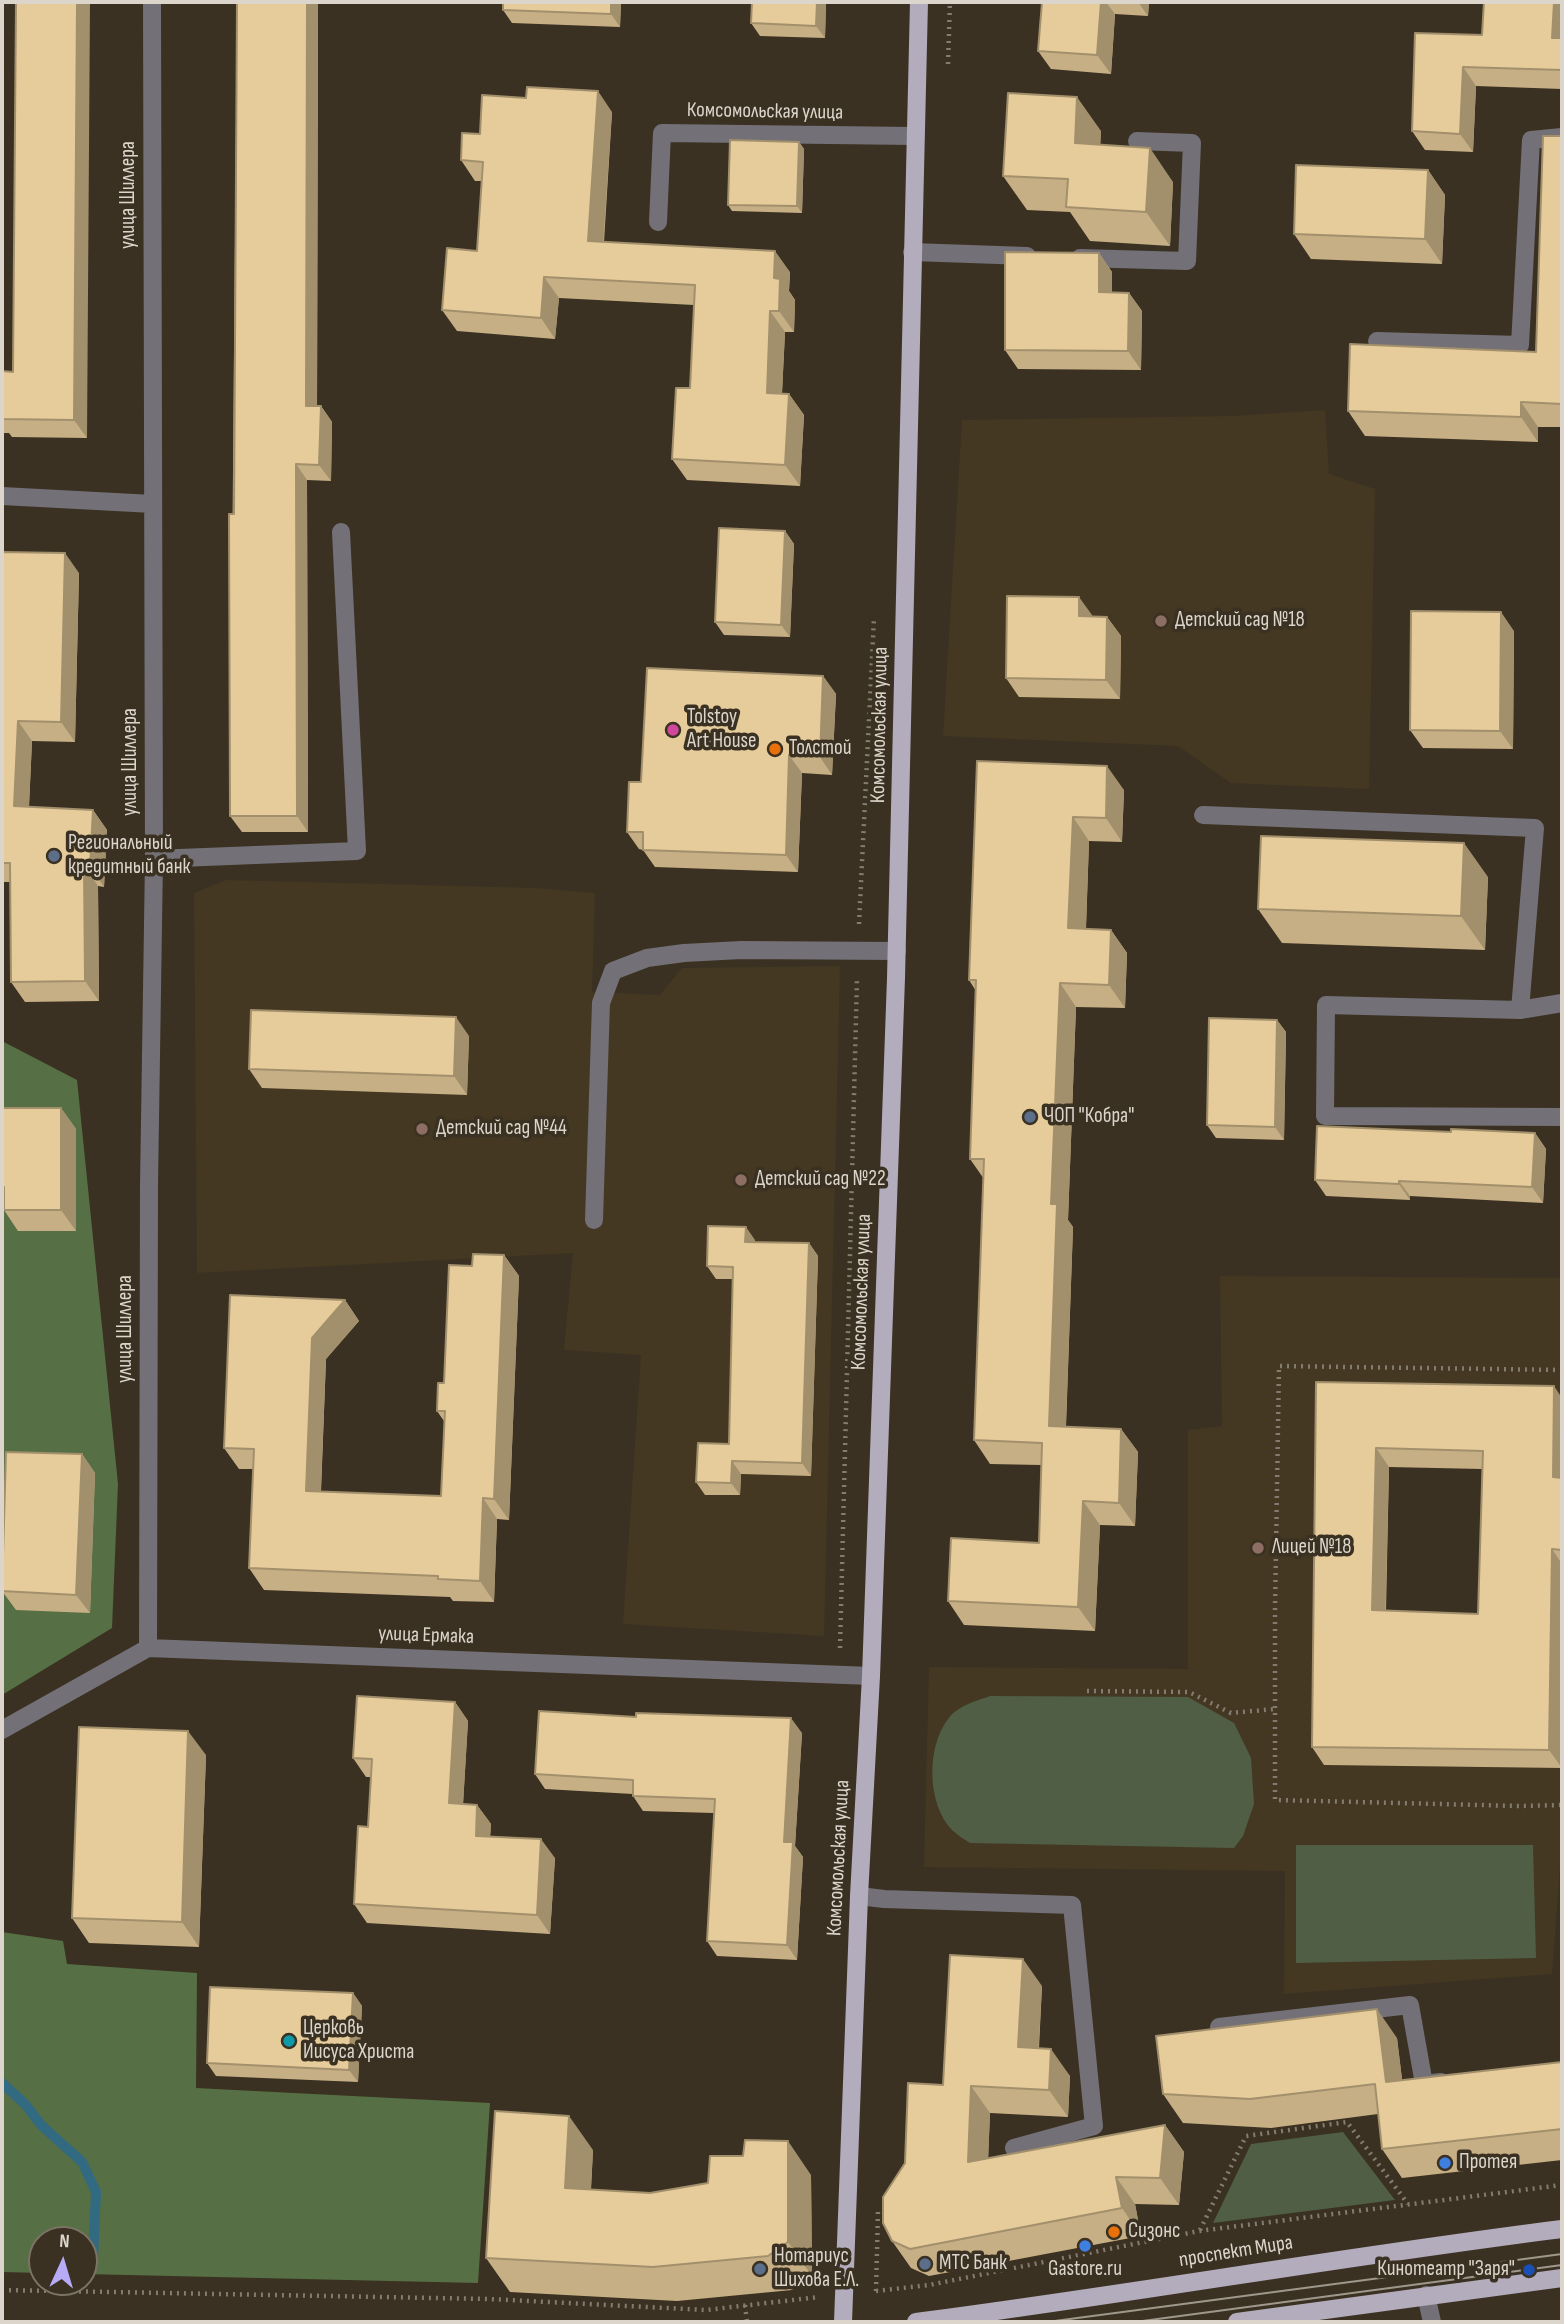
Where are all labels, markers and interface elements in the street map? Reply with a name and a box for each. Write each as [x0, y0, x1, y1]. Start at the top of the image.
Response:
street label: Комсомольская улица [687, 98, 843, 126]
street label: улица Шиллера [116, 141, 142, 249]
place label: Детский сад №18 [1175, 608, 1305, 634]
marker: Детский сад №18 [1153, 613, 1169, 629]
street label: Комсомольская улица [866, 647, 894, 803]
place label: Tolstoy Art House [687, 705, 757, 755]
street label: улица Шиллера [118, 708, 144, 816]
marker: Tolstoy Art House [665, 722, 681, 738]
place label: Толстой [789, 736, 851, 762]
marker: Толстой [767, 741, 783, 757]
place label: Региональный кредитный банк [68, 831, 190, 881]
marker: Региональный кредитный банк [46, 848, 62, 864]
place label: ЧОП "Кобра" [1044, 1104, 1134, 1130]
marker: ЧОП "Кобра" [1022, 1109, 1038, 1125]
place label: Детский сад №44 [436, 1116, 567, 1142]
marker: Детский сад №44 [414, 1121, 430, 1137]
place label: Детский сад №22 [755, 1167, 886, 1193]
marker: Детский сад №22 [733, 1172, 749, 1188]
street label: Комсомольская улица [847, 1213, 877, 1371]
street label: улица Шиллера [113, 1275, 139, 1383]
place label: Лицей №18 [1272, 1535, 1351, 1561]
marker: Лицей №18 [1250, 1540, 1266, 1556]
street label: улица Ермака [378, 1622, 474, 1650]
street label: Комсомольская улица [822, 1779, 856, 1937]
place label: Церковь Иисуса Христа [303, 2016, 414, 2066]
marker: Церковь Иисуса Христа [281, 2033, 297, 2049]
place label: Протея [1459, 2150, 1517, 2176]
marker: Протея [1437, 2155, 1453, 2171]
place label: Сизонс [1128, 2219, 1180, 2245]
marker: Сизонс [1106, 2224, 1122, 2240]
north arrow [28, 2226, 98, 2296]
text: N [58, 2230, 70, 2253]
street label: проспект Мира [1177, 2231, 1295, 2273]
marker: Gastore.ru [1077, 2238, 1093, 2254]
place label: Нотариус Шихова Е.Л. [774, 2244, 859, 2294]
place label: МТС Банк [939, 2251, 1007, 2277]
marker: МТС Банк [917, 2256, 933, 2272]
place label: Gastore.ru [1048, 2257, 1122, 2283]
place label: Кинотеатр "Заря" [1377, 2257, 1515, 2283]
marker: Нотариус Шихова Е.Л. [752, 2261, 768, 2277]
marker: Кинотеатр "Заря" [1521, 2262, 1537, 2278]

